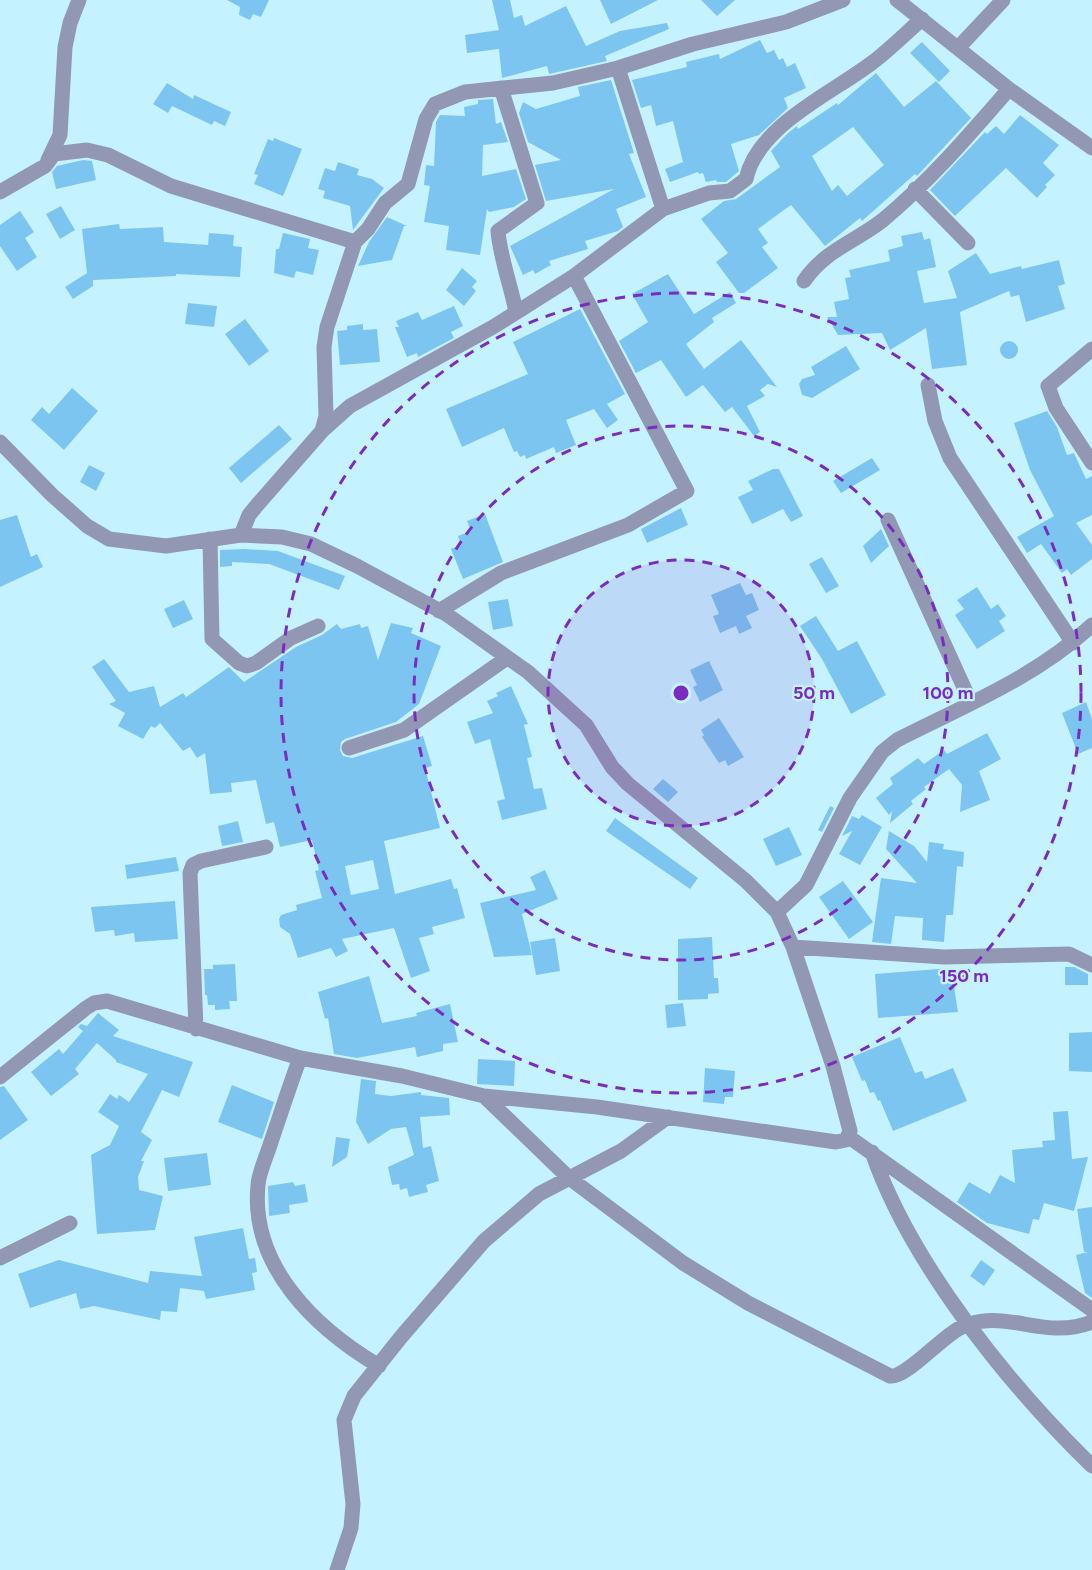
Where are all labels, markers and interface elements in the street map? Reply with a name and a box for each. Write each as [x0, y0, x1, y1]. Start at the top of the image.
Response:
text: 50 m [793, 682, 835, 704]
text: 100 m [923, 682, 973, 704]
centre of rings [671, 683, 691, 703]
text: 150 m [939, 965, 989, 987]

